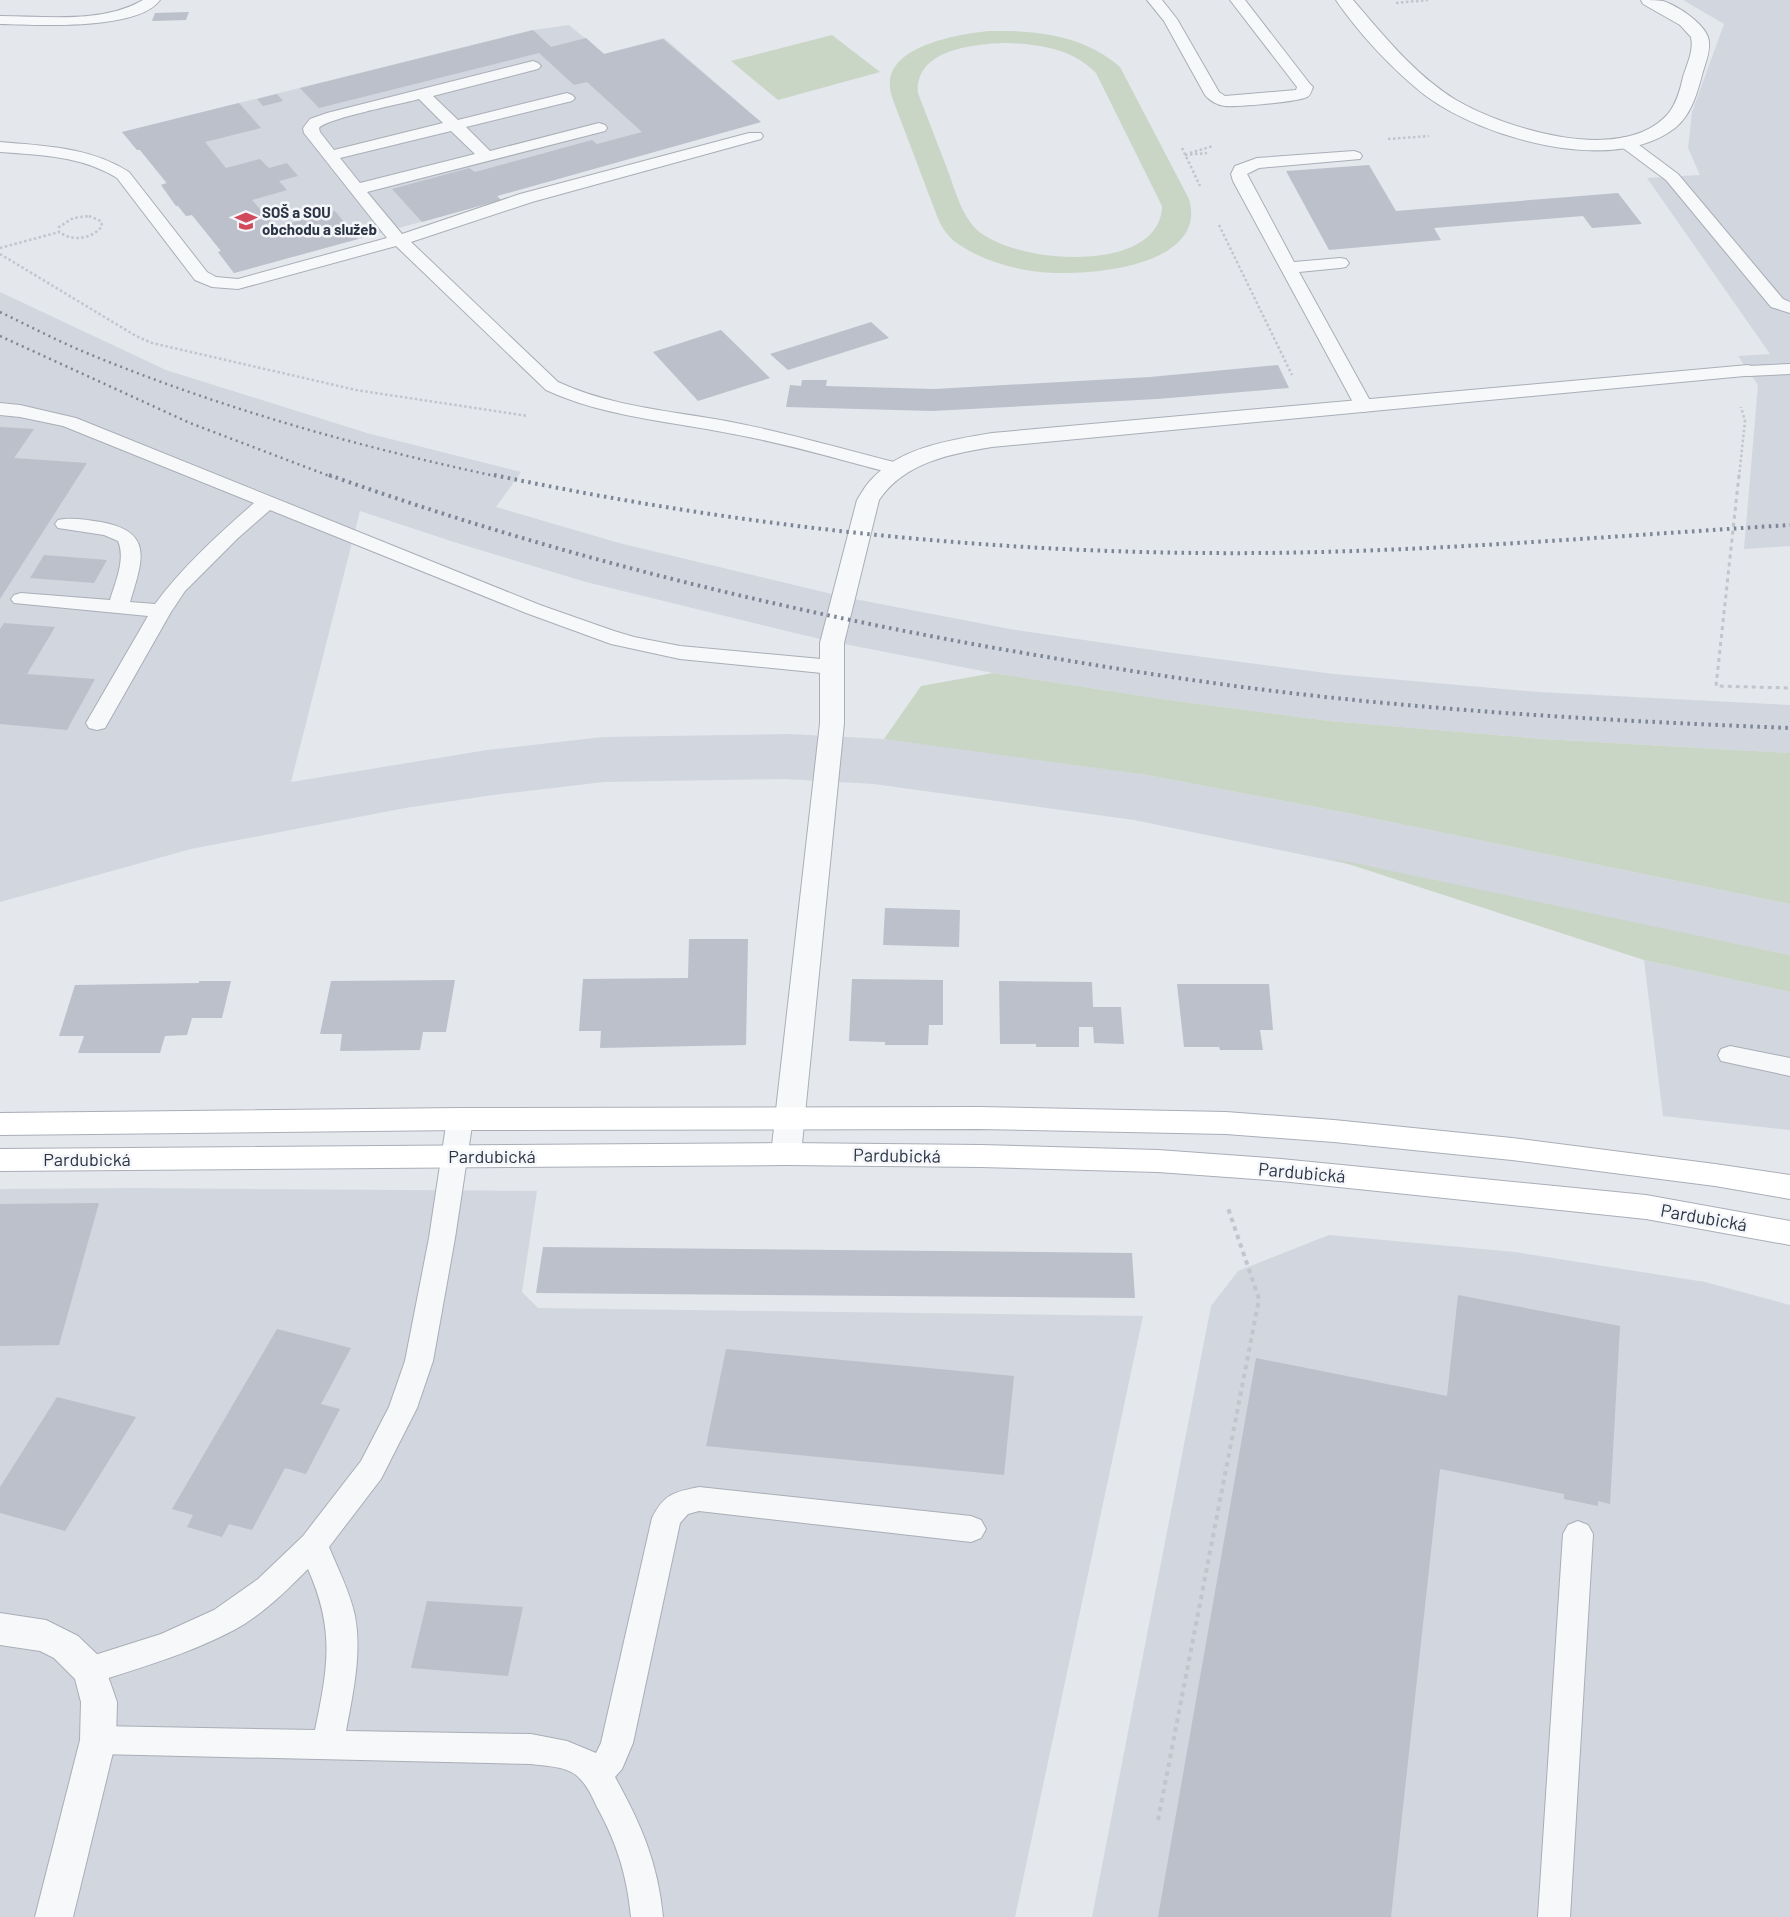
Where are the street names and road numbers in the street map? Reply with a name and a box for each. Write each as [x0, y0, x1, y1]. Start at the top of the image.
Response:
street label: Pardubická [853, 1143, 941, 1167]
street label: Pardubická [448, 1145, 536, 1167]
street label: Pardubická [43, 1148, 131, 1170]
street label: Pardubická [1257, 1157, 1347, 1187]
street label: Pardubická [1659, 1199, 1749, 1235]

